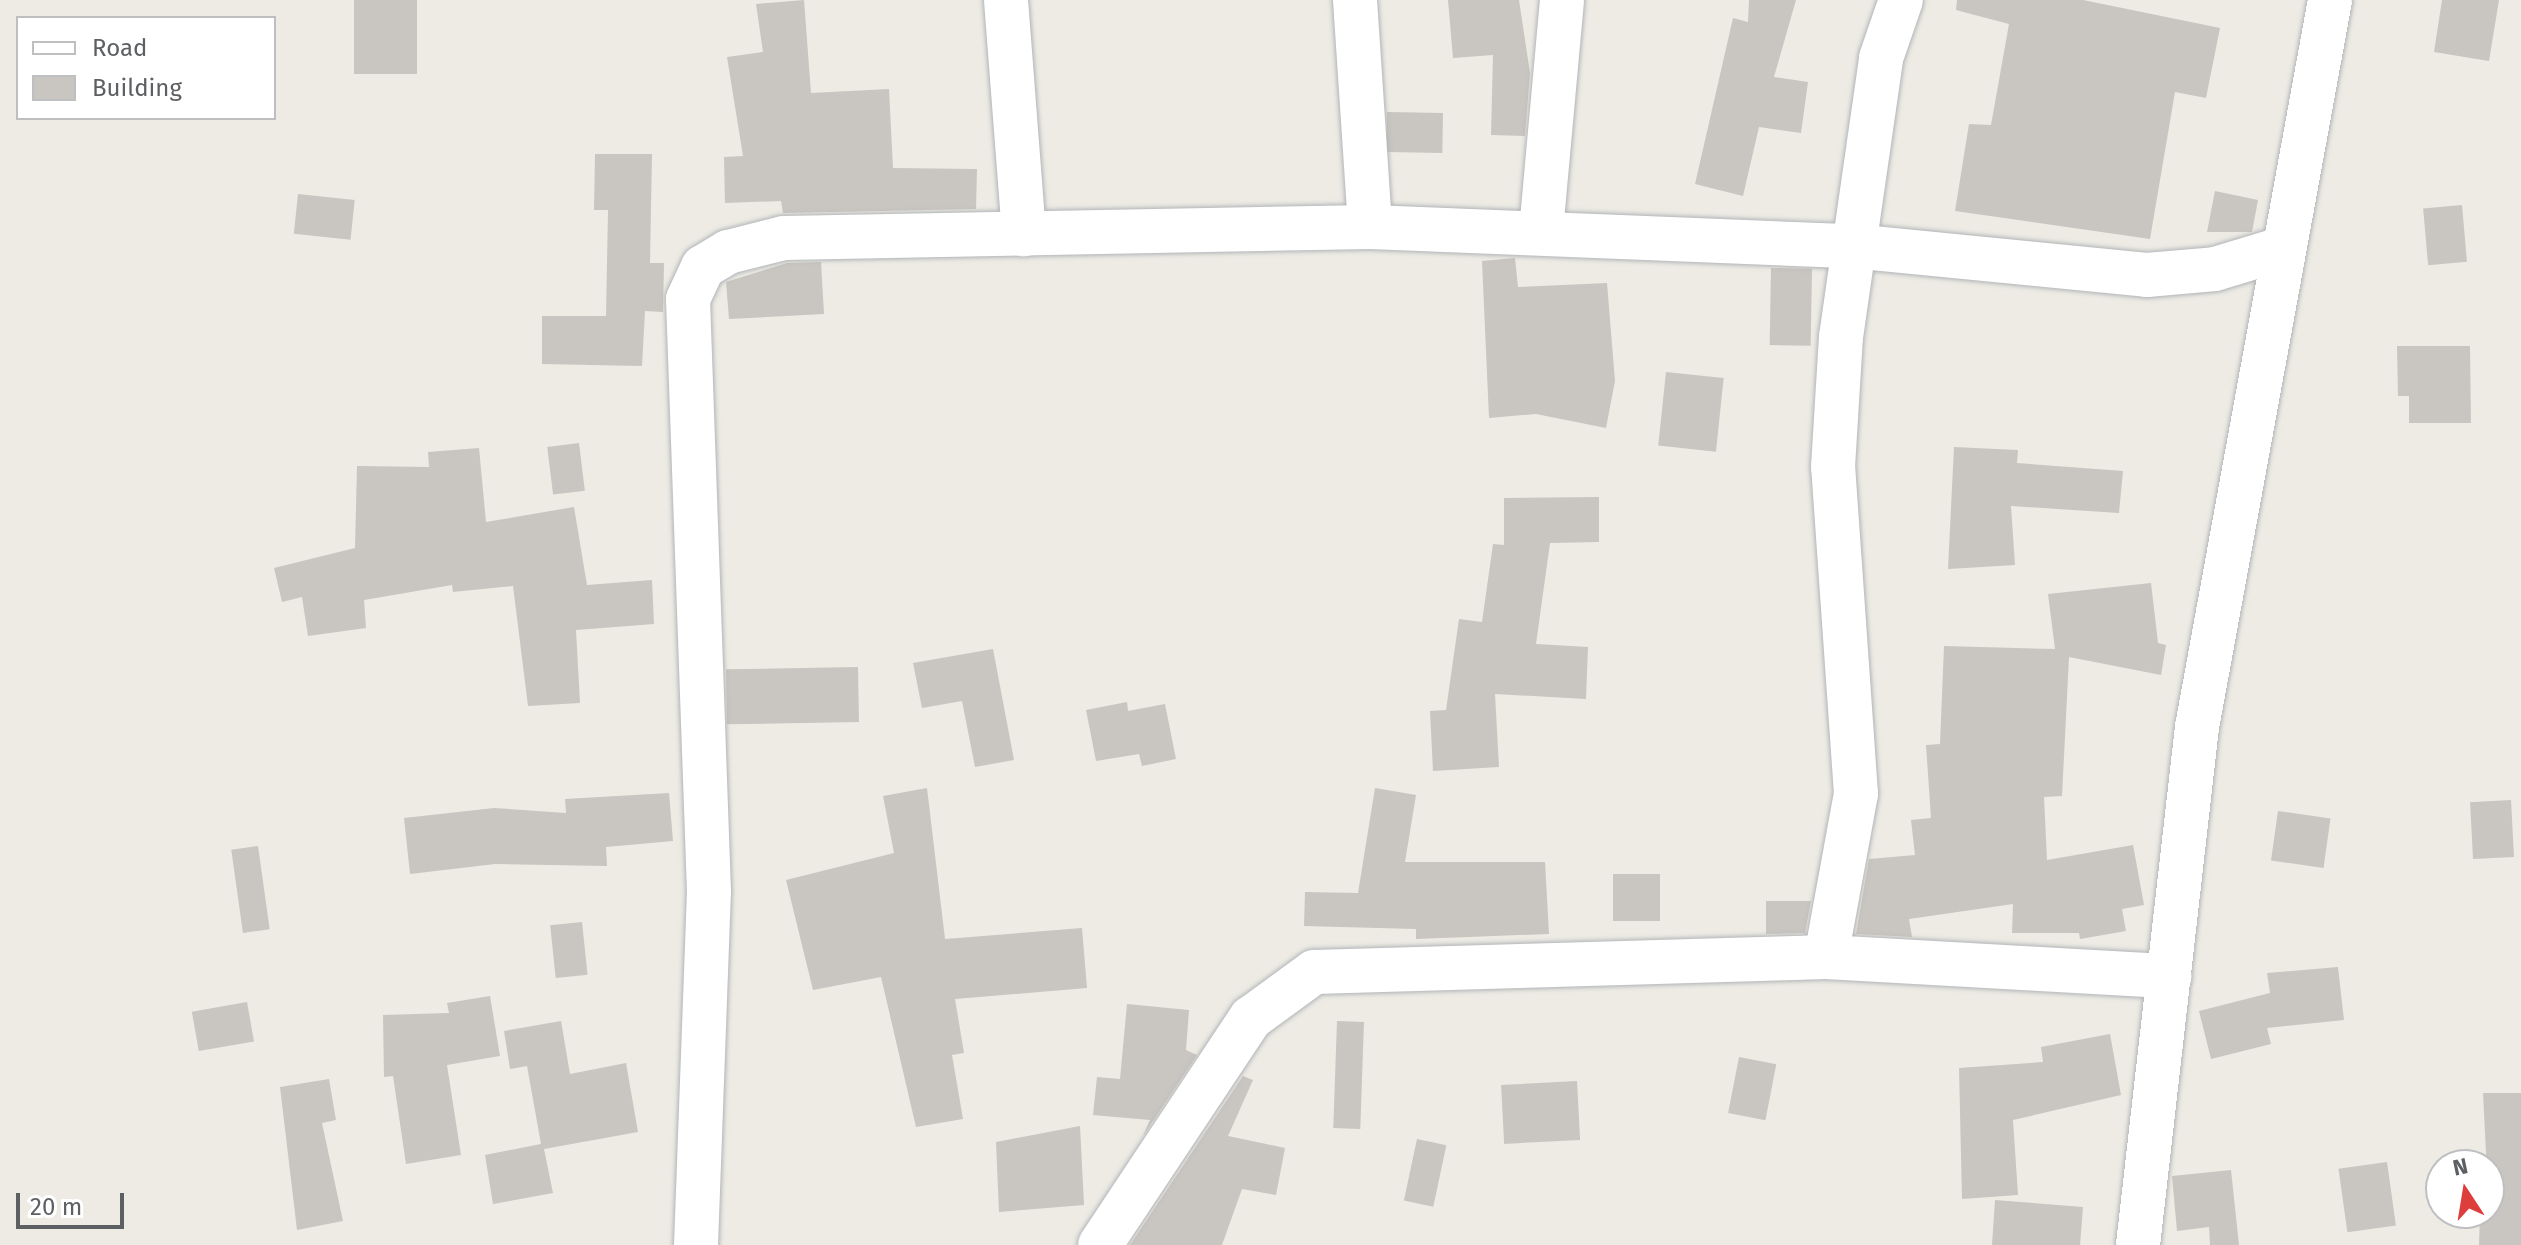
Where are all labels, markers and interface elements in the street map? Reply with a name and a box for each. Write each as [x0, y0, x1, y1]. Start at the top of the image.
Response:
legend [16, 16, 276, 120]
text: Road [92, 34, 147, 62]
text: Building [92, 74, 182, 102]
north arrow [2425, 1149, 2505, 1229]
text: N [2450, 1152, 2470, 1182]
scale bar [20, 1177, 128, 1227]
text: 20 m [30, 1193, 82, 1221]

